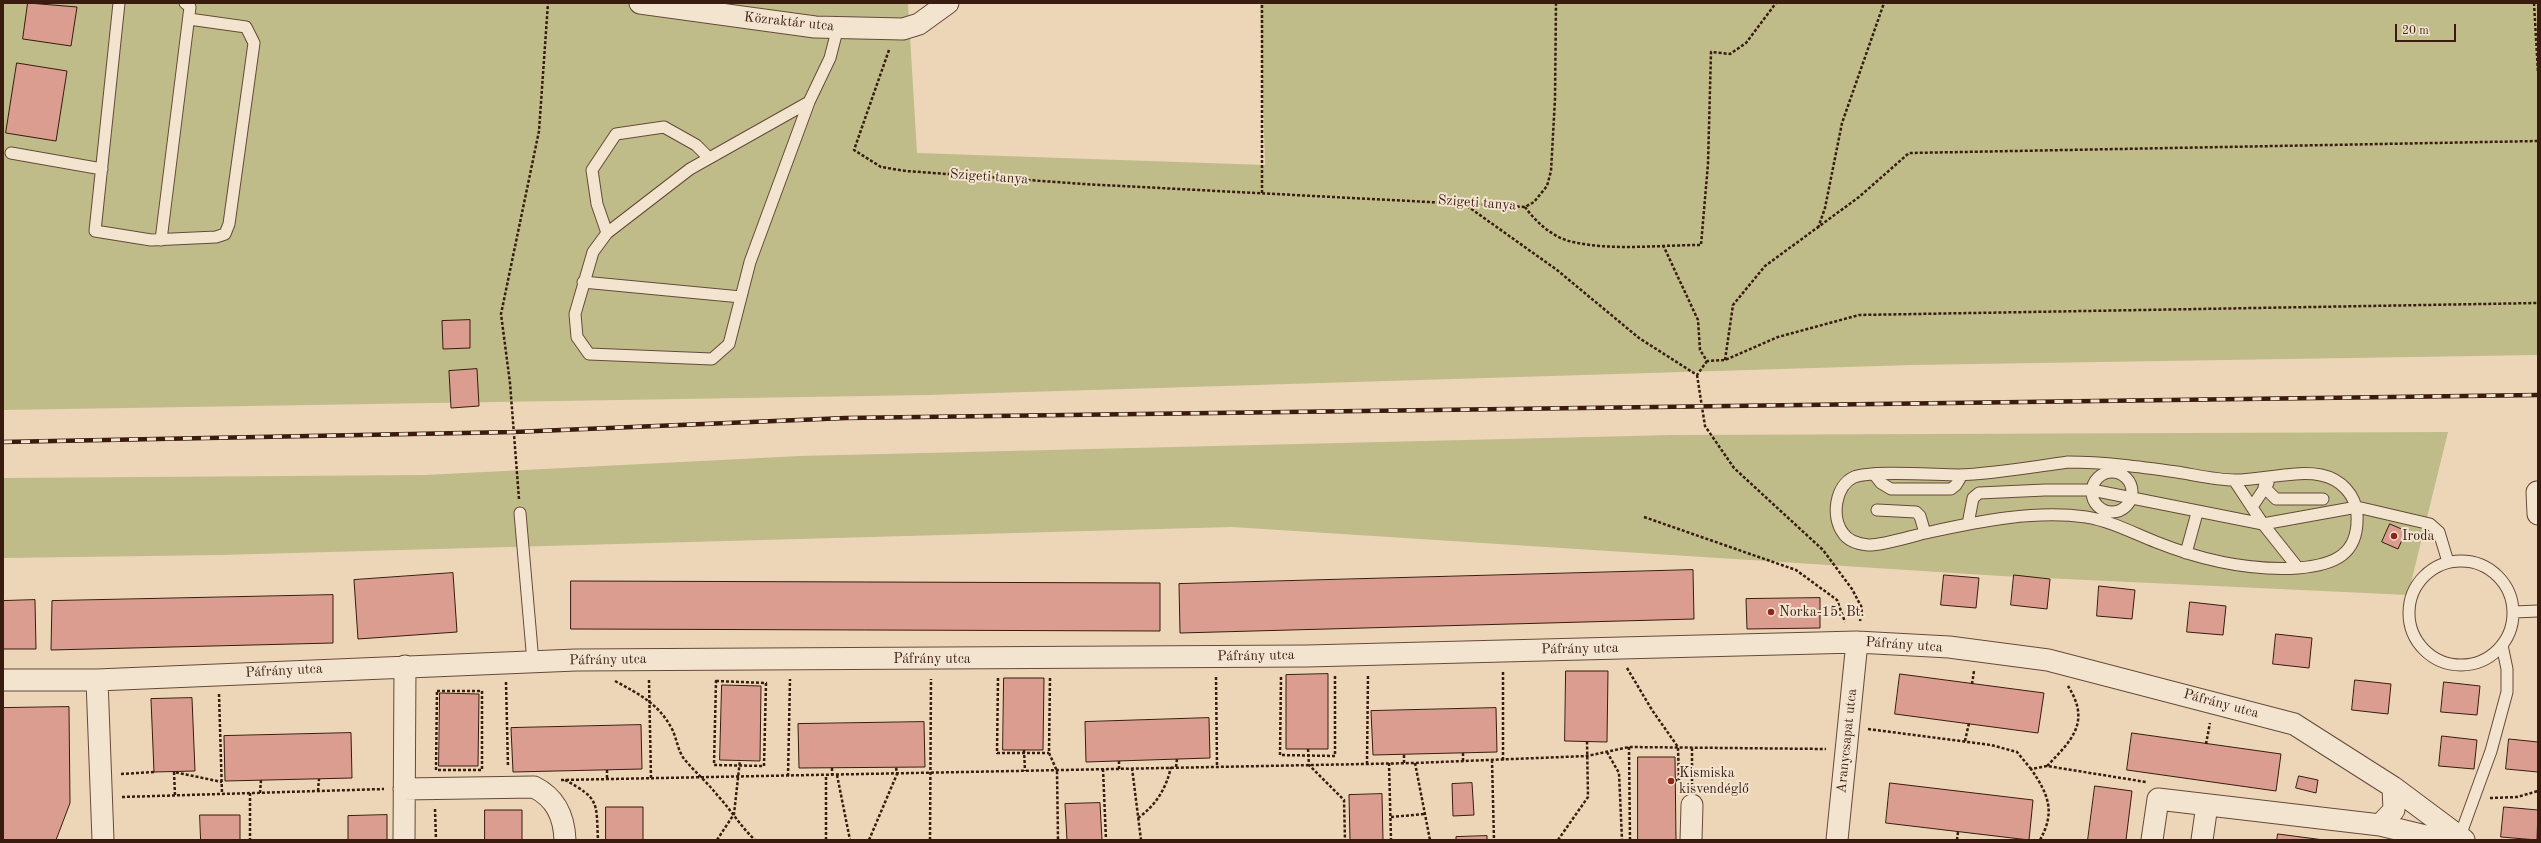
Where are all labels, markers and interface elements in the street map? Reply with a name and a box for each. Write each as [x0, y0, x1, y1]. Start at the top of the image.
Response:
street label: Közraktár utca [743, 9, 835, 35]
scale bar [2397, 16, 2458, 42]
text: 20 m [2402, 25, 2429, 37]
street label: Szigeti tanya [949, 166, 1029, 188]
street label: Szigeti tanya [1437, 192, 1517, 214]
place label: Iroda [2402, 528, 2434, 544]
marker: Iroda [2389, 531, 2399, 541]
place label: Norka-15. Bt. [1779, 604, 1864, 620]
marker: Norka-15. Bt. [1766, 607, 1776, 617]
street label: Páfrány utca [1865, 634, 1943, 656]
street label: Páfrány utca [1541, 640, 1619, 658]
street label: Páfrány utca [1217, 647, 1295, 665]
street label: Páfrány utca [569, 651, 647, 669]
street label: Páfrány utca [893, 651, 971, 667]
street label: Páfrány utca [245, 661, 323, 681]
street label: Páfrány utca [2181, 686, 2261, 722]
street label: Aranycsapat utca [1833, 688, 1861, 794]
place label: Kismiska kisvendéglő [1679, 765, 1749, 798]
marker: Kismiska kisvendéglő [1666, 776, 1676, 786]

